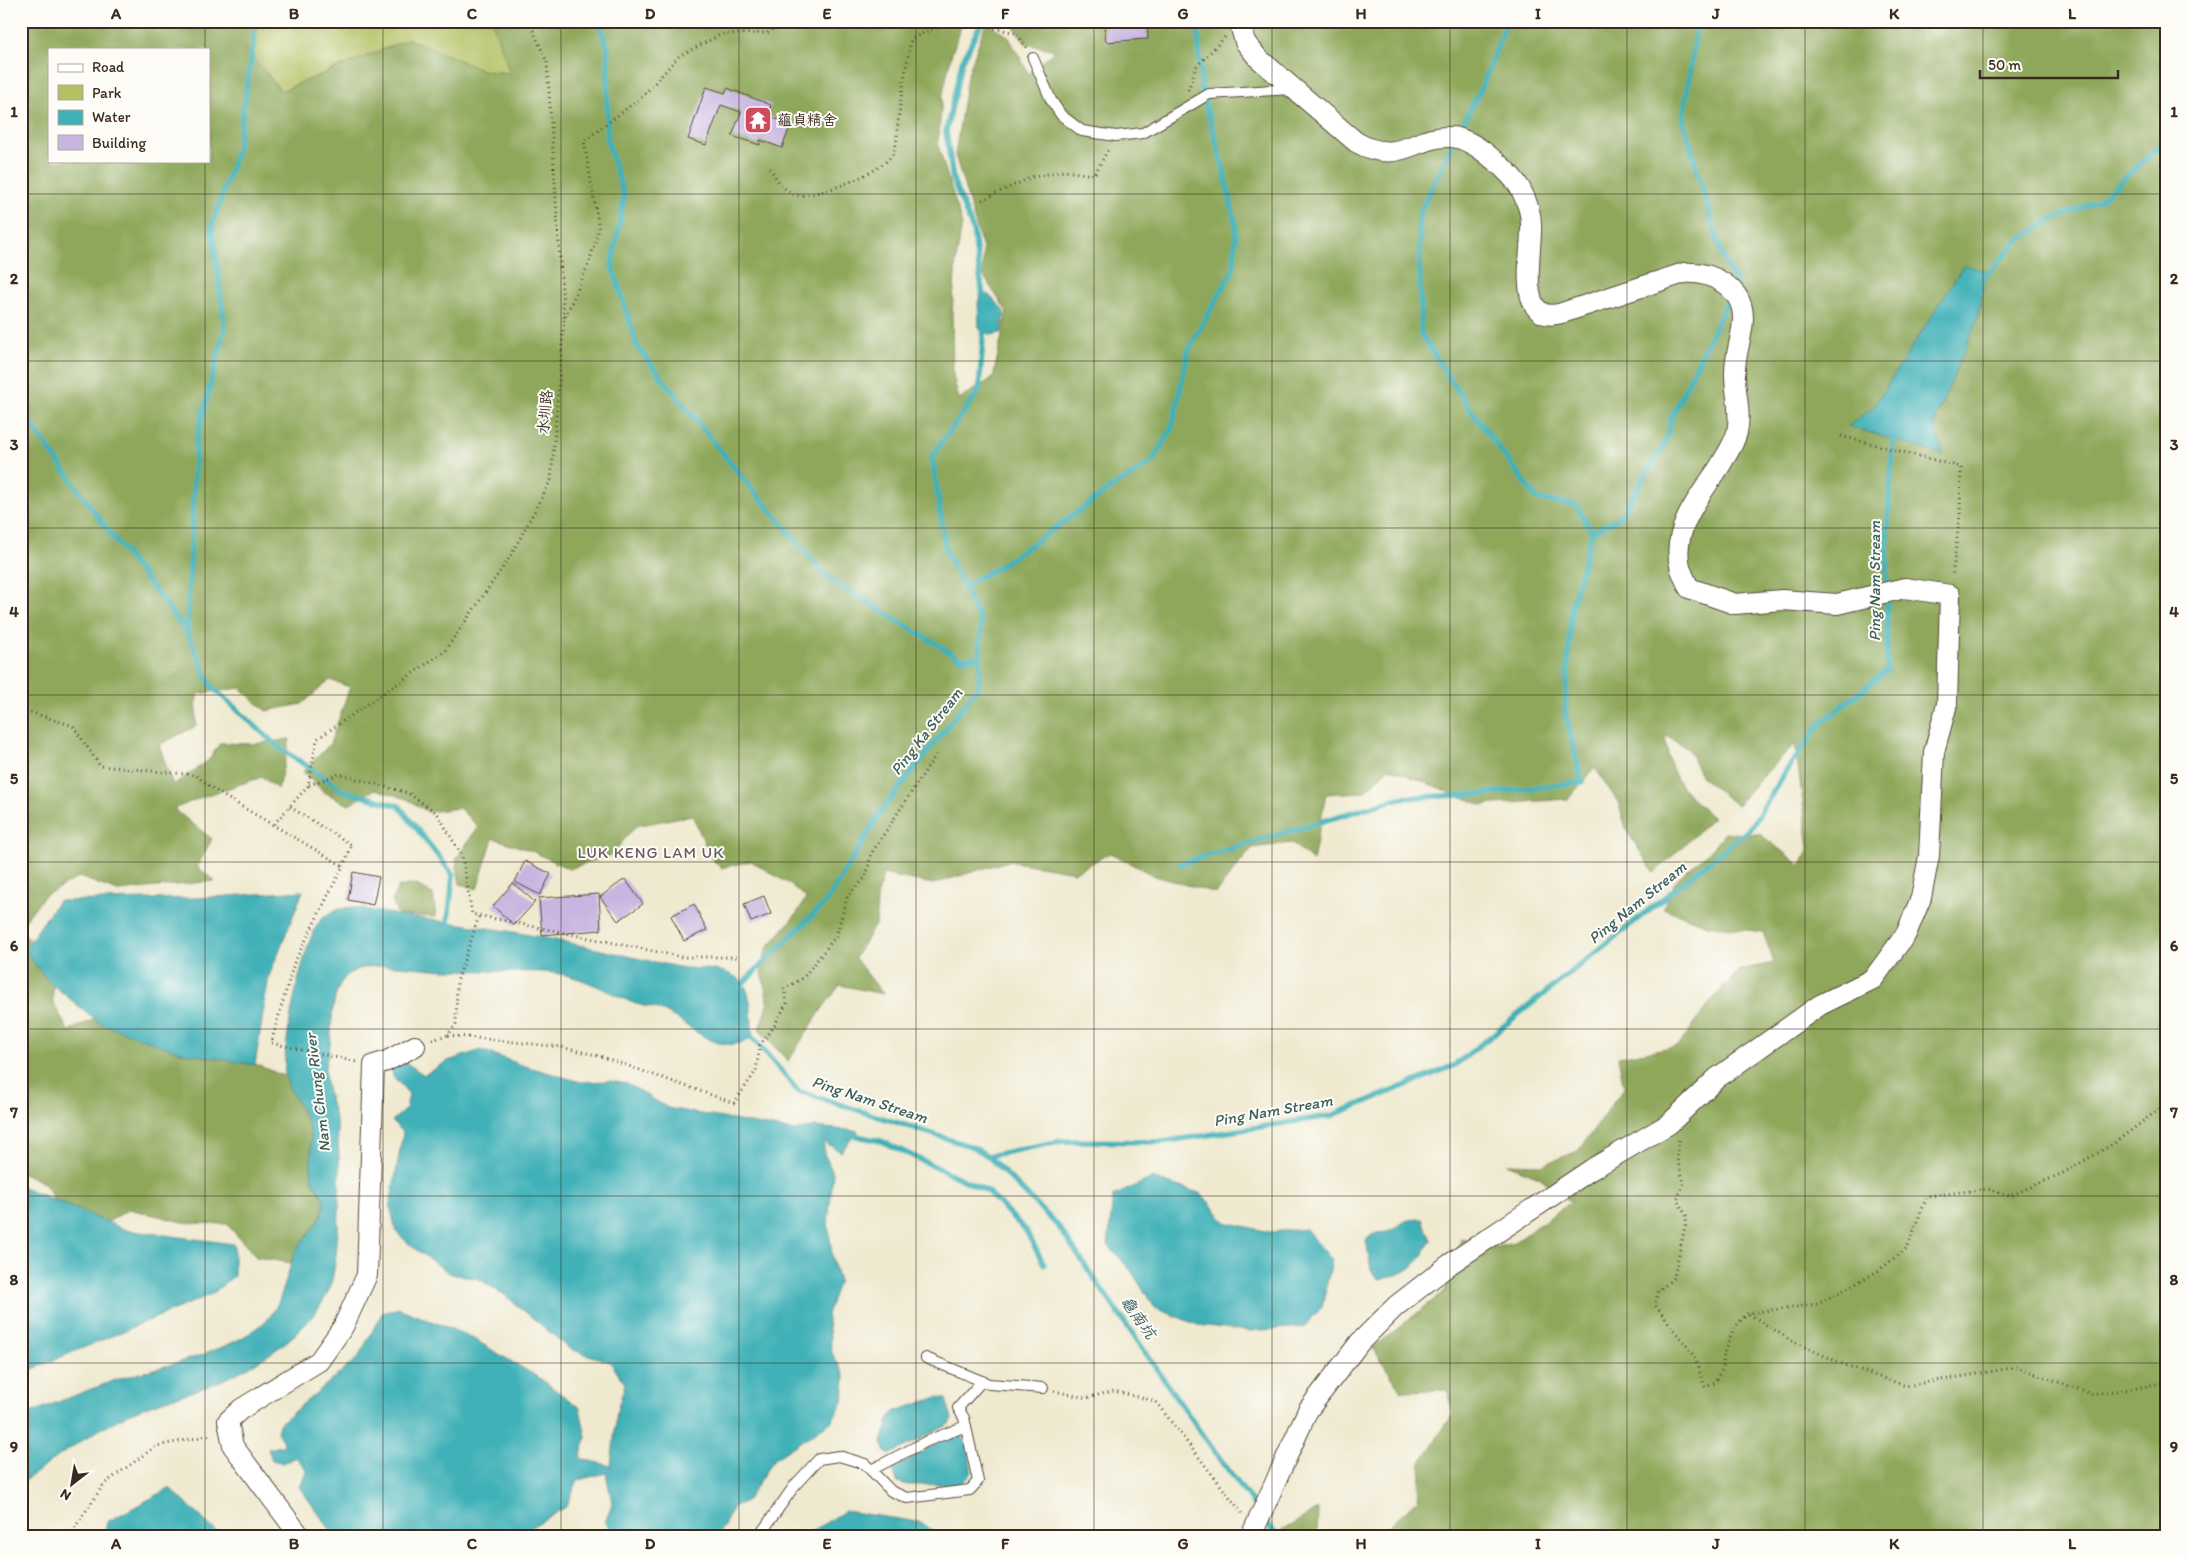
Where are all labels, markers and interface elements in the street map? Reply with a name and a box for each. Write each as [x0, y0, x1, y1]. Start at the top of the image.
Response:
text: A [110, 4, 122, 23]
text: B [289, 4, 300, 23]
text: C [467, 4, 478, 23]
text: D [645, 4, 656, 23]
text: E [823, 4, 832, 23]
text: F [1001, 4, 1010, 23]
text: G [1177, 4, 1189, 23]
text: H [1355, 4, 1367, 23]
text: I [1535, 4, 1541, 23]
text: J [1711, 4, 1720, 23]
text: K [1889, 4, 1900, 23]
text: L [2068, 4, 2077, 23]
legend [48, 48, 210, 162]
scale bar [1980, 48, 2118, 80]
text: 50 m [1988, 56, 2021, 74]
text: Road [92, 58, 125, 76]
text: Park [92, 84, 122, 102]
text: 1 [10, 102, 18, 121]
text: 1 [2170, 102, 2178, 121]
temple icon: 蘊貞精舍 [743, 105, 773, 135]
text: Water [92, 108, 131, 126]
place label: 蘊貞精舍 [777, 111, 837, 129]
text: Building [92, 134, 146, 152]
text: 2 [10, 269, 19, 288]
text: 2 [2170, 269, 2179, 288]
street label: 水圳路 [534, 389, 556, 435]
text: 3 [10, 435, 19, 454]
text: 3 [2170, 435, 2179, 454]
water label: Ping Nam Stream [1865, 520, 1884, 641]
text: 4 [9, 602, 19, 621]
text: 4 [2169, 602, 2179, 621]
water label: Ping Ka Stream [886, 684, 967, 779]
text: 5 [10, 769, 19, 788]
text: 5 [2170, 769, 2179, 788]
district label: LUK KENG LAM UK [578, 843, 724, 862]
water label: Ping Nam Stream [1585, 857, 1690, 948]
text: 6 [10, 936, 19, 955]
text: 6 [2170, 936, 2179, 955]
water label: Nam Chung River [301, 1031, 334, 1153]
water label: Ping Nam Stream [810, 1072, 930, 1127]
water label: Ping Nam Stream [1212, 1091, 1334, 1130]
text: 7 [9, 1103, 18, 1122]
text: 7 [2169, 1103, 2178, 1122]
text: 8 [10, 1270, 19, 1289]
text: 8 [2170, 1270, 2179, 1289]
water label: 龜南坑 [1117, 1292, 1161, 1344]
text: 9 [10, 1437, 18, 1456]
text: 9 [2170, 1437, 2178, 1456]
north arrow [48, 1460, 98, 1510]
text: N [57, 1485, 74, 1504]
text: A [110, 1534, 122, 1553]
text: B [289, 1534, 300, 1553]
text: C [467, 1534, 478, 1553]
text: D [645, 1534, 656, 1553]
text: E [823, 1534, 832, 1553]
text: F [1001, 1534, 1010, 1553]
text: G [1177, 1534, 1189, 1553]
text: H [1355, 1534, 1367, 1553]
text: I [1535, 1534, 1541, 1553]
text: J [1711, 1534, 1720, 1553]
text: K [1889, 1534, 1900, 1553]
text: L [2068, 1534, 2077, 1553]

